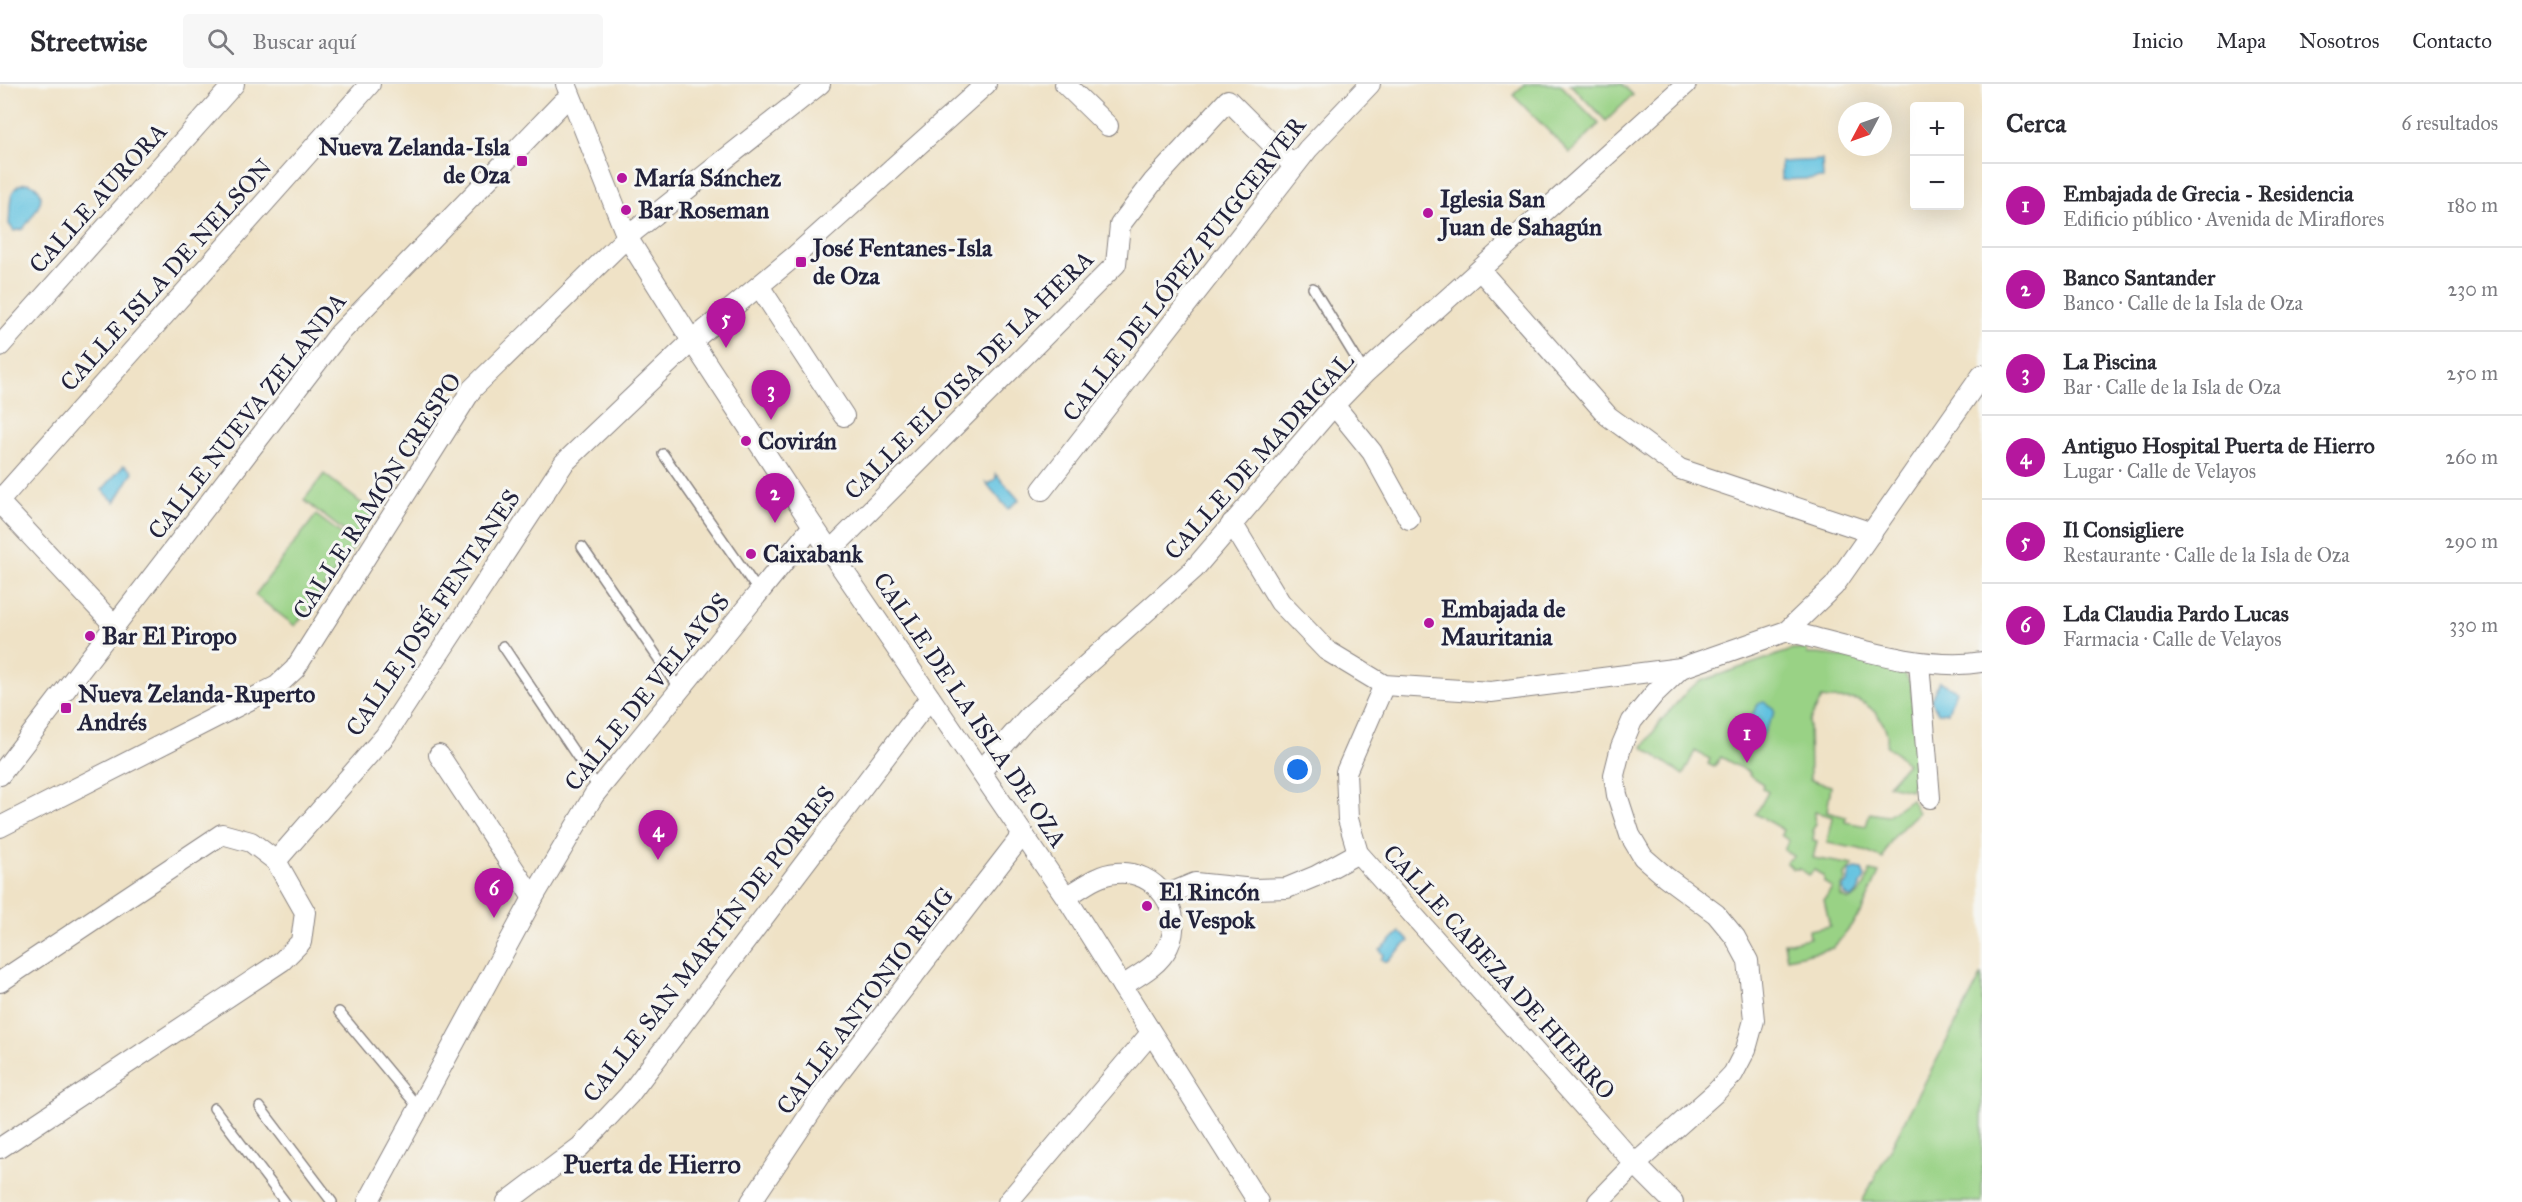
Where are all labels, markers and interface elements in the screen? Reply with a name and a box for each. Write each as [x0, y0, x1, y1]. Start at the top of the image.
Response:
search box [183, 14, 603, 68]
text: Streetwise [30, 24, 147, 59]
icon: search [204, 25, 237, 58]
text: Buscar aquí [252, 28, 356, 55]
text: Inicio [2132, 28, 2183, 54]
text: Mapa [2216, 28, 2266, 54]
text: Nosotros [2299, 28, 2379, 54]
text: Contacto [2412, 28, 2492, 54]
north arrow [1838, 102, 1892, 156]
map controls [1910, 102, 1964, 210]
button: + [1910, 102, 1964, 156]
text: Cerca [2006, 107, 2066, 139]
street label: CALLE DE LÓPEZ PUIGCERVER [1056, 110, 1313, 427]
text: 6 resultados [2401, 111, 2498, 135]
street label: CALLE AURORA [23, 117, 173, 279]
place label: Nueva Zelanda-Isla de Oza [319, 132, 511, 190]
street label: CALLE ISLA DE NELSON [54, 153, 278, 397]
marker: Nueva Zelanda-Isla de Oza [515, 154, 529, 168]
button: − [1910, 156, 1964, 210]
place label: María Sánchez [634, 163, 782, 193]
marker: María Sánchez [615, 171, 629, 185]
text: Embajada de Grecia - Residencia [2063, 180, 2353, 207]
place label: Iglesia San Juan de Sahagún [1437, 184, 1602, 242]
text: 1 [2022, 193, 2029, 217]
text: 180 m [2447, 193, 2498, 217]
place label: Bar Roseman [638, 195, 769, 225]
marker: Bar Roseman [619, 203, 633, 217]
marker: Iglesia San Juan de Sahagún [1421, 206, 1435, 220]
text: Edificio público · Avenida de Miraflores [2063, 207, 2384, 231]
place label: José Fentanes-Isla de Oza [810, 233, 993, 291]
street label: CALLE ELOISA DE LA HERA [838, 244, 1100, 506]
marker: José Fentanes-Isla de Oza [794, 255, 808, 269]
text: Banco Santander [2063, 264, 2215, 291]
text: 2 [2021, 277, 2030, 301]
text: 230 m [2447, 277, 2498, 301]
street label: CALLE NUEVA ZELANDA [141, 287, 353, 545]
text: Banco · Calle de la Isla de Oza [2063, 291, 2303, 315]
pin: 5 [706, 298, 746, 348]
street label: CALLE DE MADRIGAL [1158, 346, 1360, 566]
text: La Piscina [2063, 348, 2156, 375]
text: 3 [2022, 361, 2030, 385]
text: 250 m [2446, 361, 2498, 385]
street label: CALLE RAMÓN CRESPO [286, 367, 468, 625]
pin: 3 [752, 370, 790, 420]
text: Bar · Calle de la Isla de Oza [2063, 375, 2281, 399]
place label: Covirán [758, 426, 837, 456]
text: Antiguo Hospital Puerta de Hierro [2063, 432, 2375, 459]
marker: Covirán [739, 434, 753, 448]
text: 4 [2020, 445, 2031, 469]
text: 260 m [2445, 445, 2498, 469]
text: Lugar · Calle de Velayos [2063, 459, 2256, 483]
pin: 2 [756, 474, 794, 523]
street label: CALLE JOSÉ FENTANES [339, 484, 527, 742]
text: Il Consigliere [2063, 516, 2184, 543]
text: 5 [2021, 529, 2030, 553]
text: 290 m [2445, 529, 2498, 553]
place label: Caixabank [763, 539, 864, 569]
text: Restaurante · Calle de la Isla de Oza [2063, 543, 2350, 567]
marker: Caixabank [744, 547, 758, 561]
street label: CALLE DE LA ISLA DE OZA [867, 567, 1073, 853]
street label: CALLE DE VELAYOS [558, 587, 736, 797]
place label: Embajada de Mauritania [1441, 594, 1565, 652]
text: Lda Claudia Pardo Lucas [2063, 600, 2289, 627]
text: 6 [2020, 613, 2031, 637]
text: 330 m [2449, 613, 2498, 637]
marker: Embajada de Mauritania [1422, 616, 1436, 630]
place label: Bar El Piropo [102, 621, 237, 651]
text: Farmacia · Calle de Velayos [2063, 627, 2281, 651]
marker: Bar El Piropo [83, 629, 97, 643]
place label: Nueva Zelanda-Ruperto Andrés [76, 679, 315, 737]
marker: Nueva Zelanda-Ruperto Andrés [59, 701, 73, 715]
pin: 1 [1728, 714, 1766, 763]
your location [1283, 755, 1312, 784]
street label: CALLE SAN MARTÍN DE PORRES [576, 780, 842, 1108]
pin: 4 [638, 810, 678, 860]
street label: CALLE CABEZA DE HIERRO [1377, 838, 1621, 1106]
pin: 6 [474, 868, 514, 918]
place label: El Rincón de Vespok [1159, 877, 1260, 935]
street label: CALLE ANTONIO REIG [770, 882, 960, 1120]
marker: El Rincón de Vespok [1140, 899, 1154, 913]
district label: Puerta de Hierro [563, 1148, 741, 1180]

